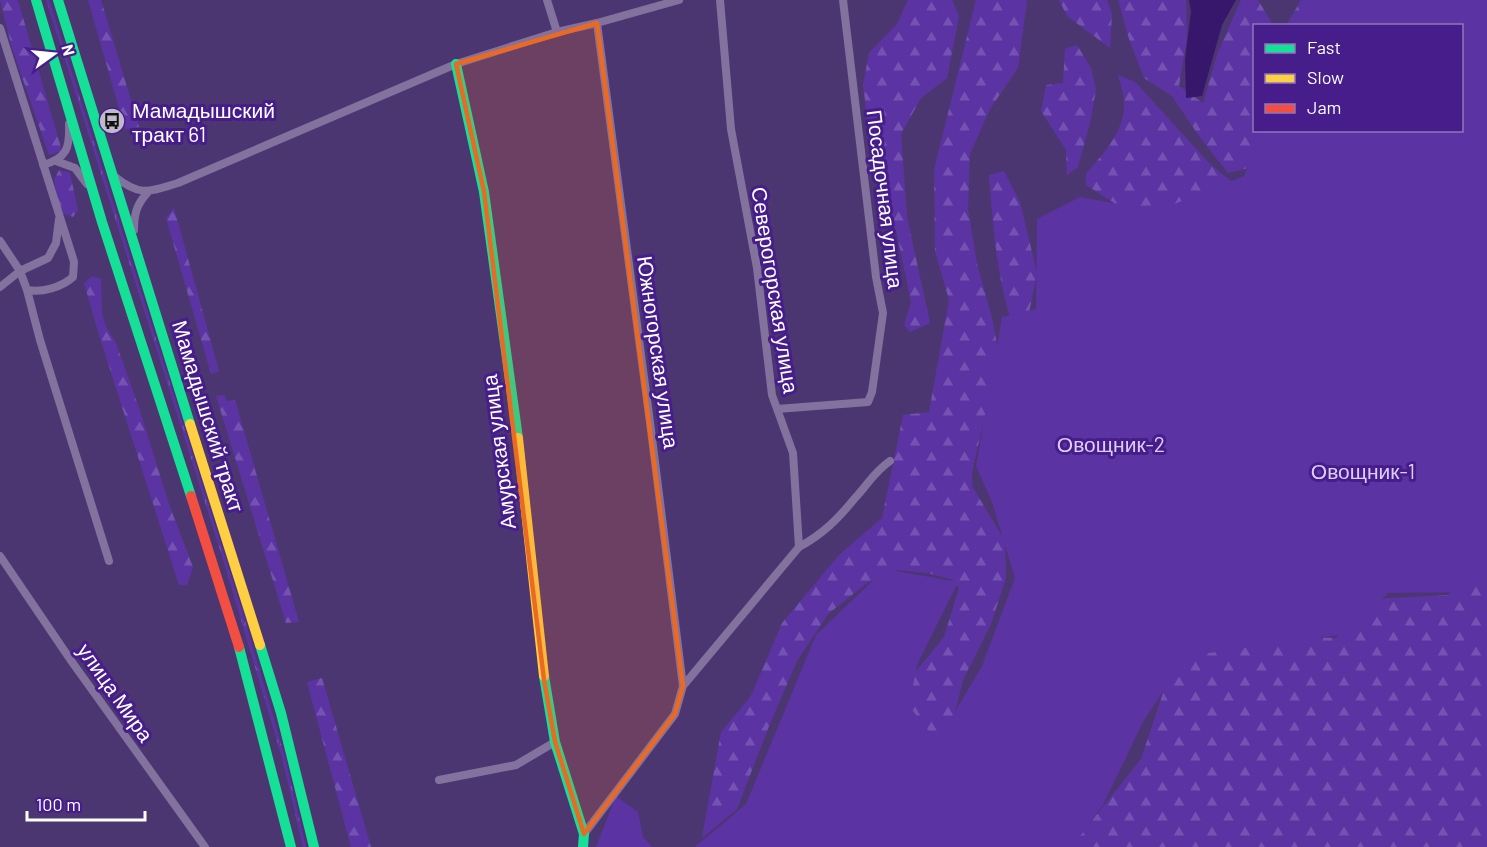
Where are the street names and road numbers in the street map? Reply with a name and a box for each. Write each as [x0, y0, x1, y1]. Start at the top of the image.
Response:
street label: Посадочная улица [863, 108, 909, 290]
street label: Северогорская улица [747, 185, 805, 395]
street label: Южногорская улица [633, 254, 685, 450]
street label: Мамадышский тракт [168, 317, 250, 515]
street label: Амурская улица [476, 373, 520, 531]
street label: улица Мира [73, 638, 159, 746]

